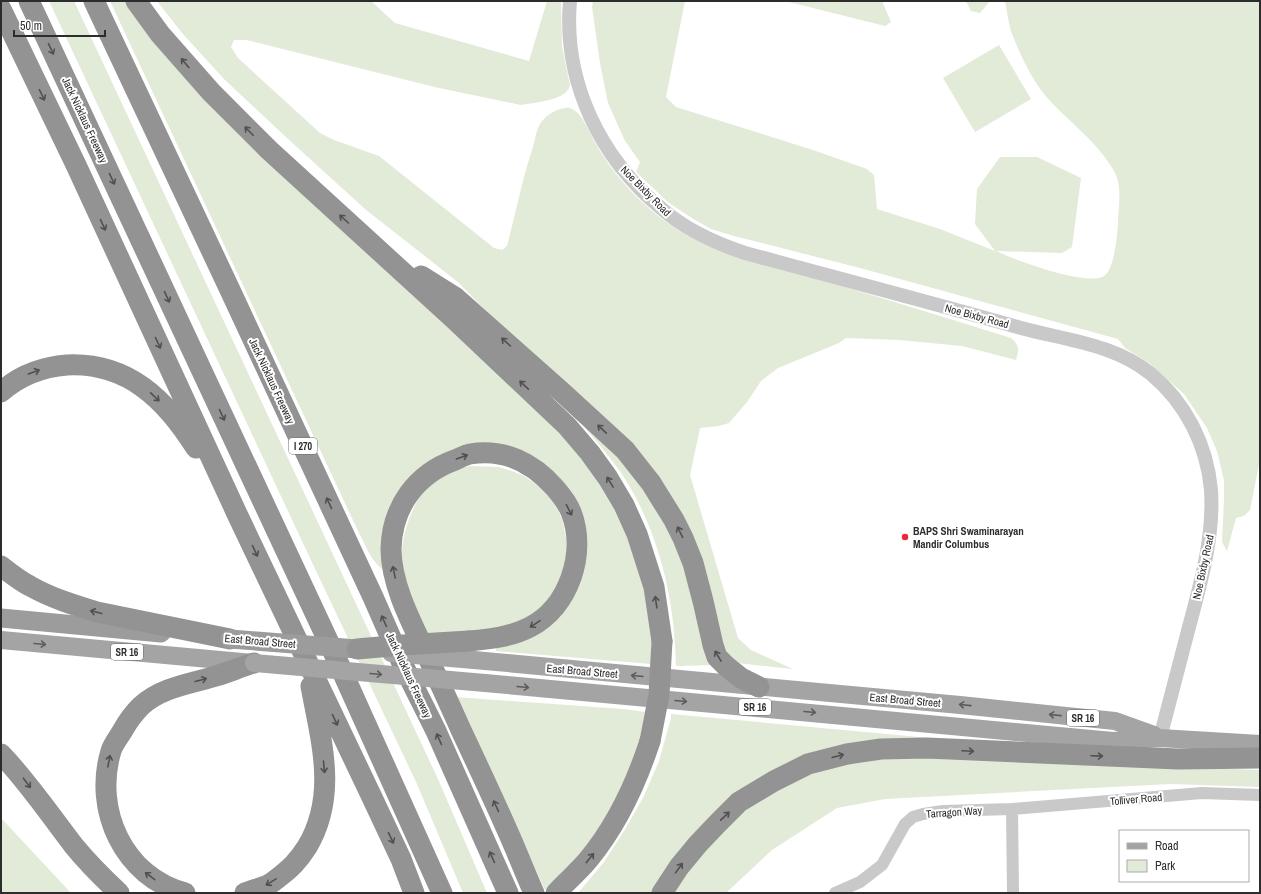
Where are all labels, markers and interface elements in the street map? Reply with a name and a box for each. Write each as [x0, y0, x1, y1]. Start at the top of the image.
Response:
scale bar [14, 12, 105, 38]
text: 50 m [20, 18, 42, 34]
one-way arrow [48, 43, 55, 55]
one-way arrow [180, 58, 189, 69]
street label: Jack Nicklaus Freeway [59, 75, 111, 165]
one-way arrow [39, 88, 46, 100]
one-way arrow [244, 126, 254, 135]
street label: Noe Bixby Road [618, 163, 674, 219]
one-way arrow [109, 173, 116, 185]
one-way arrow [340, 215, 350, 224]
one-way arrow [100, 219, 107, 231]
one-way arrow [164, 291, 171, 303]
street label: Noe Bixby Road [943, 301, 1011, 331]
street label: Jack Nicklaus Freeway [246, 336, 298, 426]
one-way arrow [155, 337, 162, 349]
one-way arrow [500, 338, 511, 347]
one-way arrow [28, 367, 40, 375]
one-way arrow [519, 380, 529, 390]
one-way arrow [150, 392, 160, 401]
one-way arrow [219, 409, 226, 421]
one-way arrow [597, 425, 607, 434]
road number: I 270 [289, 438, 317, 454]
one-way arrow [456, 453, 469, 460]
one-way arrow [606, 477, 614, 488]
one-way arrow [325, 497, 332, 509]
one-way arrow [566, 503, 573, 515]
place label: BAPS Shri Swaminarayan Mandir Columbus [913, 524, 1024, 551]
one-way arrow [676, 527, 683, 539]
marker: BAPS Shri Swaminarayan Mandir Columbus [900, 532, 910, 542]
street label: Noe Bixby Road [1189, 533, 1217, 601]
one-way arrow [252, 545, 259, 557]
one-way arrow [390, 565, 398, 578]
one-way arrow [652, 596, 660, 609]
one-way arrow [90, 608, 103, 615]
one-way arrow [380, 615, 387, 627]
one-way arrow [529, 619, 540, 628]
street label: Jack Nicklaus Freeway [383, 630, 435, 720]
street label: East Broad Street [224, 631, 297, 651]
one-way arrow [33, 640, 46, 647]
road number: SR 16 [111, 644, 143, 660]
one-way arrow [713, 650, 721, 662]
street label: East Broad Street [546, 661, 619, 681]
one-way arrow [369, 670, 382, 677]
one-way arrow [631, 672, 644, 679]
one-way arrow [194, 676, 207, 683]
one-way arrow [516, 683, 529, 690]
street label: East Broad Street [869, 690, 942, 710]
one-way arrow [674, 697, 687, 704]
road number: SR 16 [739, 699, 771, 715]
one-way arrow [959, 702, 972, 709]
one-way arrow [803, 709, 816, 716]
road number: SR 16 [1067, 710, 1099, 726]
one-way arrow [1049, 711, 1062, 718]
one-way arrow [332, 714, 339, 726]
one-way arrow [435, 733, 442, 745]
one-way arrow [961, 747, 974, 754]
one-way arrow [832, 752, 845, 759]
one-way arrow [1090, 752, 1103, 760]
one-way arrow [105, 755, 113, 768]
one-way arrow [321, 760, 328, 773]
one-way arrow [22, 778, 31, 789]
street label: Tolliver Road [1109, 790, 1163, 808]
one-way arrow [492, 800, 499, 812]
street label: Tarragon Way [926, 803, 983, 821]
one-way arrow [720, 811, 730, 821]
legend [1119, 830, 1249, 882]
one-way arrow [387, 831, 395, 843]
text: Road [1155, 838, 1179, 854]
one-way arrow [488, 852, 495, 864]
one-way arrow [585, 852, 594, 863]
text: Park [1155, 858, 1175, 874]
one-way arrow [675, 862, 683, 873]
one-way arrow [144, 872, 155, 880]
one-way arrow [265, 879, 277, 887]

